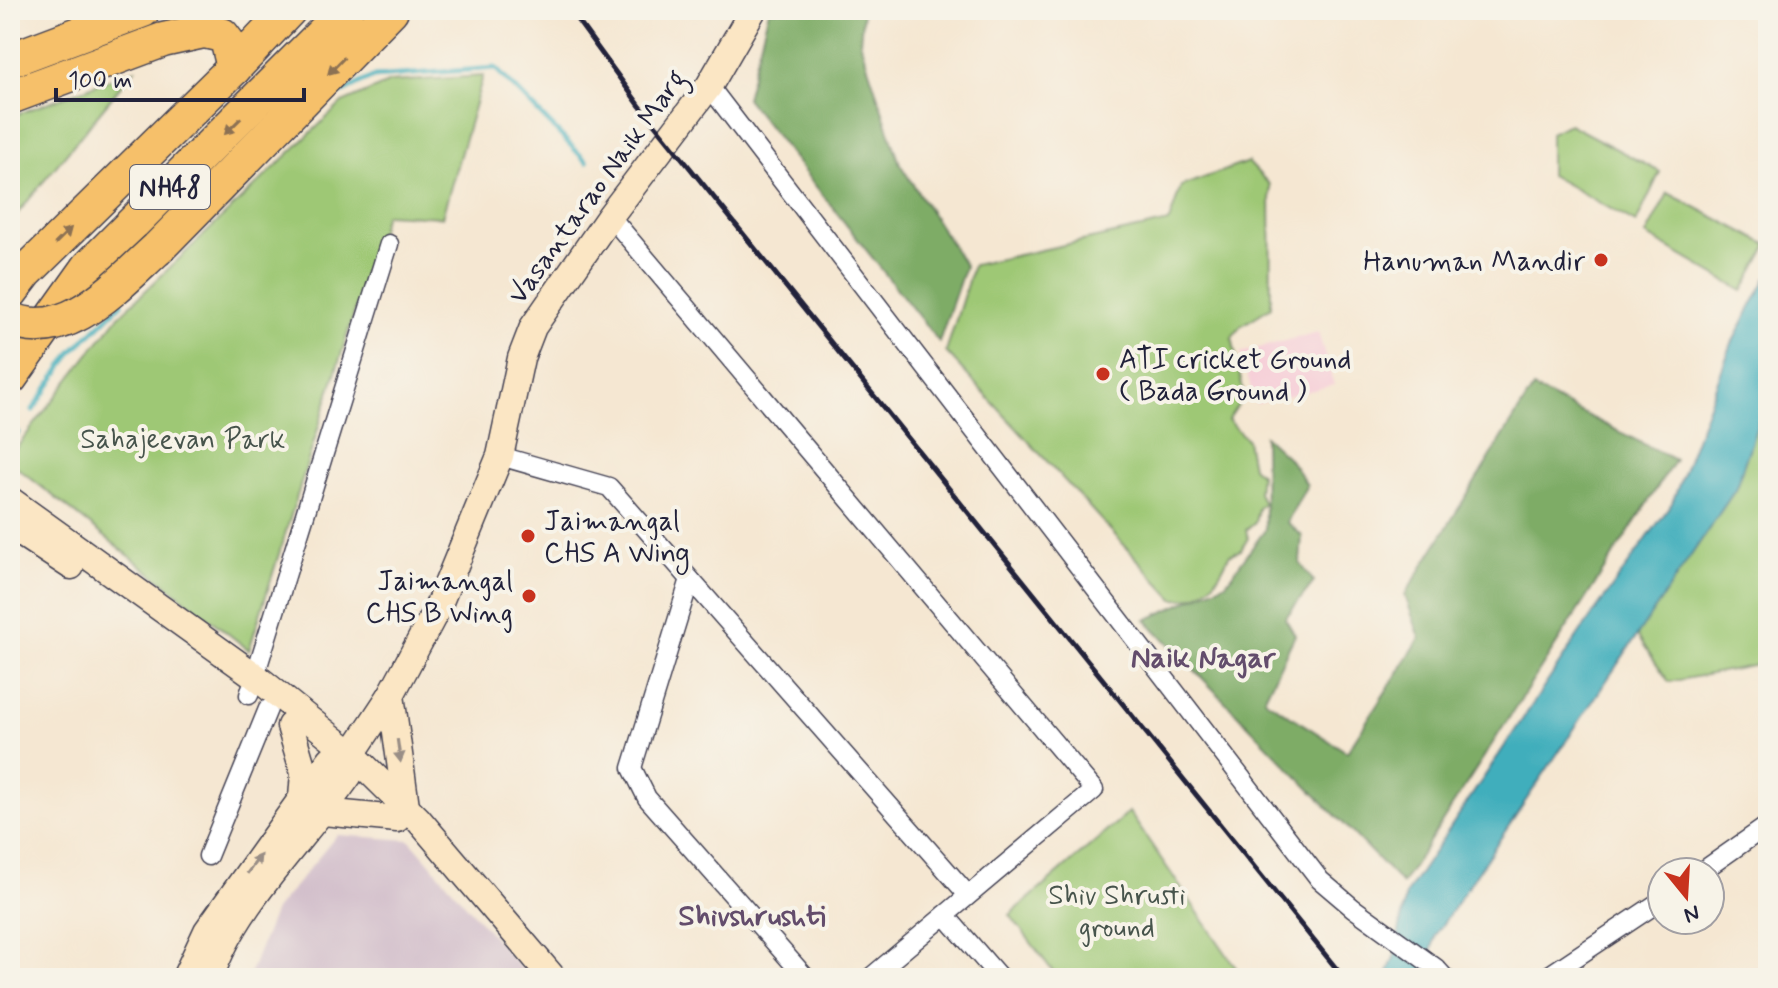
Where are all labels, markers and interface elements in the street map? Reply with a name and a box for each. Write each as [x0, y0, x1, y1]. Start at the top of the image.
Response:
scale bar [56, 52, 304, 102]
one-way arrow [327, 56, 346, 75]
street label: Vasantarao Naik Marg [500, 63, 698, 314]
text: 100 m [68, 66, 132, 97]
one-way arrow [224, 116, 243, 134]
road number: NH48 [130, 165, 210, 209]
one-way arrow [53, 227, 72, 245]
place label: Hanuman Mandir [1363, 244, 1585, 281]
marker: Hanuman Mandir [1592, 251, 1610, 269]
place label: ATI cricket Ground ( Bada Ground ) [1119, 342, 1351, 411]
marker: ATI cricket Ground ( Bada Ground ) [1094, 365, 1112, 383]
park label: Sahajeevan Park [80, 422, 286, 459]
place label: Jaimangal CHS A Wing [544, 504, 690, 575]
marker: Jaimangal CHS A Wing [519, 527, 537, 545]
place label: Jaimangal CHS B Wing [365, 564, 513, 633]
marker: Jaimangal CHS B Wing [520, 587, 538, 605]
district label: Naik Nagar [1131, 639, 1277, 679]
one-way arrow [393, 739, 406, 764]
one-way arrow [246, 853, 262, 875]
north arrow [1646, 856, 1726, 936]
park label: Shiv Shrusti ground [1048, 878, 1186, 947]
district label: Shivshrushti [678, 897, 826, 936]
text: N [1680, 898, 1703, 929]

